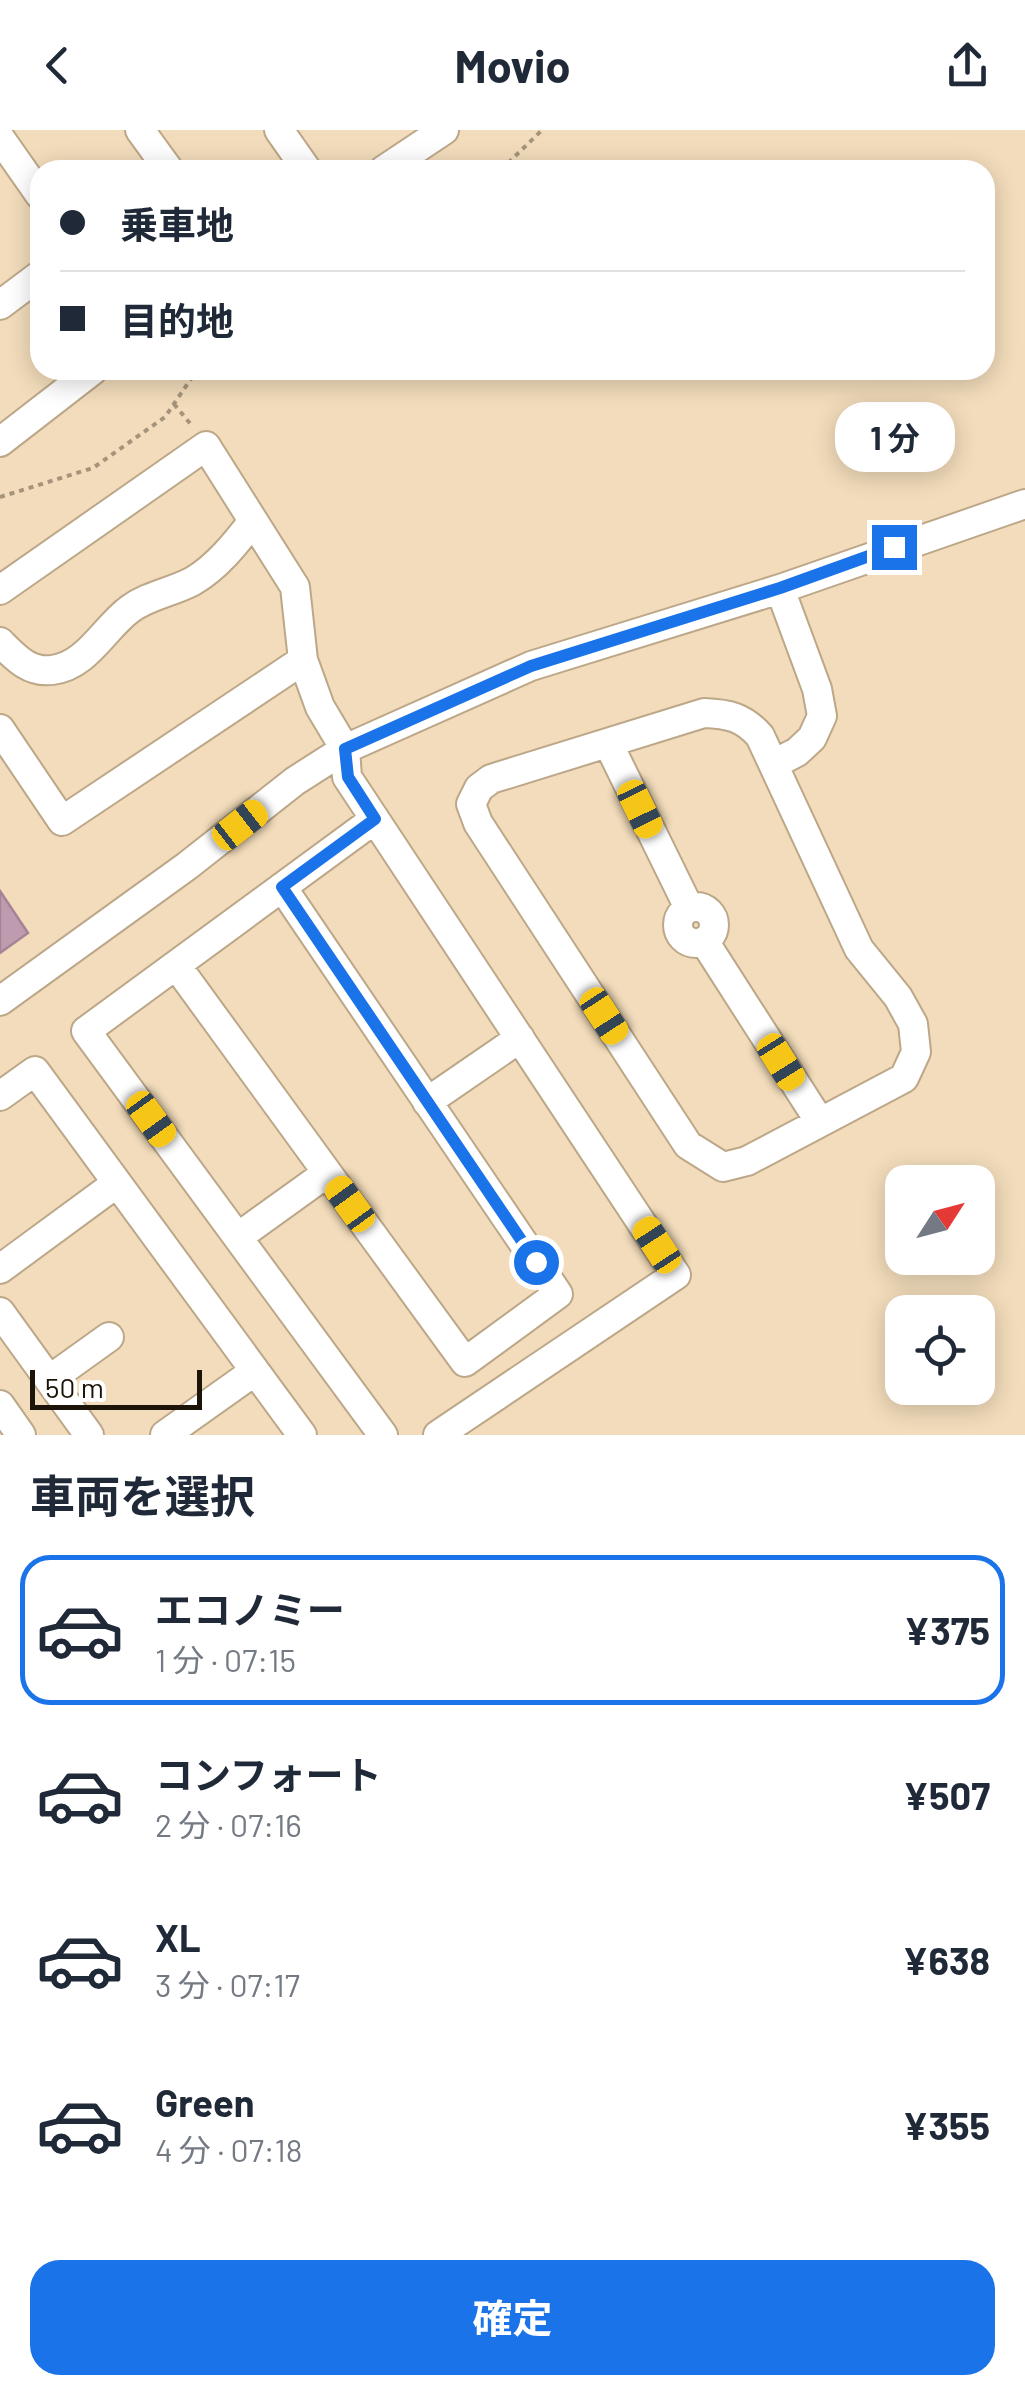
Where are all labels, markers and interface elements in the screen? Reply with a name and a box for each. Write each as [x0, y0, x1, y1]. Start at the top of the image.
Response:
icon: back [30, 38, 85, 93]
text: Movio [455, 38, 570, 92]
icon: share [940, 38, 995, 93]
text: 乗車地 [120, 201, 234, 247]
text: 目的地 [120, 297, 234, 343]
callout: 1 分 [834, 402, 954, 472]
text: 1 分 [870, 418, 920, 456]
route end [872, 525, 917, 570]
car [613, 775, 667, 843]
car [207, 795, 273, 855]
car [575, 983, 633, 1049]
car [752, 1029, 810, 1095]
car [121, 1086, 181, 1152]
north arrow [885, 1165, 995, 1275]
map controls [885, 1165, 995, 1405]
car [320, 1171, 380, 1237]
car [628, 1212, 686, 1278]
route start [514, 1240, 559, 1285]
button: locate [885, 1295, 995, 1405]
scale bar [30, 1365, 202, 1410]
text: 50 m [45, 1370, 104, 1404]
text: 車両を選択 [30, 1468, 255, 1522]
icon: car [35, 1585, 125, 1675]
text: エコノミー [155, 1586, 345, 1632]
text: ¥375 [904, 1607, 990, 1653]
text: 1 分 · 07:15 [155, 1640, 296, 1678]
icon: car [35, 1750, 125, 1840]
text: コンフォート [155, 1751, 382, 1797]
text: ¥507 [903, 1772, 990, 1818]
text: 2 分 · 07:16 [155, 1805, 302, 1843]
text: XL [155, 1914, 201, 1960]
icon: car [35, 1915, 125, 2005]
text: ¥638 [902, 1937, 990, 1983]
text: 3 分 · 07:17 [155, 1965, 300, 2003]
text: Green [155, 2079, 255, 2125]
icon: car [35, 2080, 125, 2170]
text: ¥355 [902, 2102, 990, 2148]
text: 4 分 · 07:18 [155, 2130, 303, 2168]
button: 確定 [30, 2260, 995, 2375]

